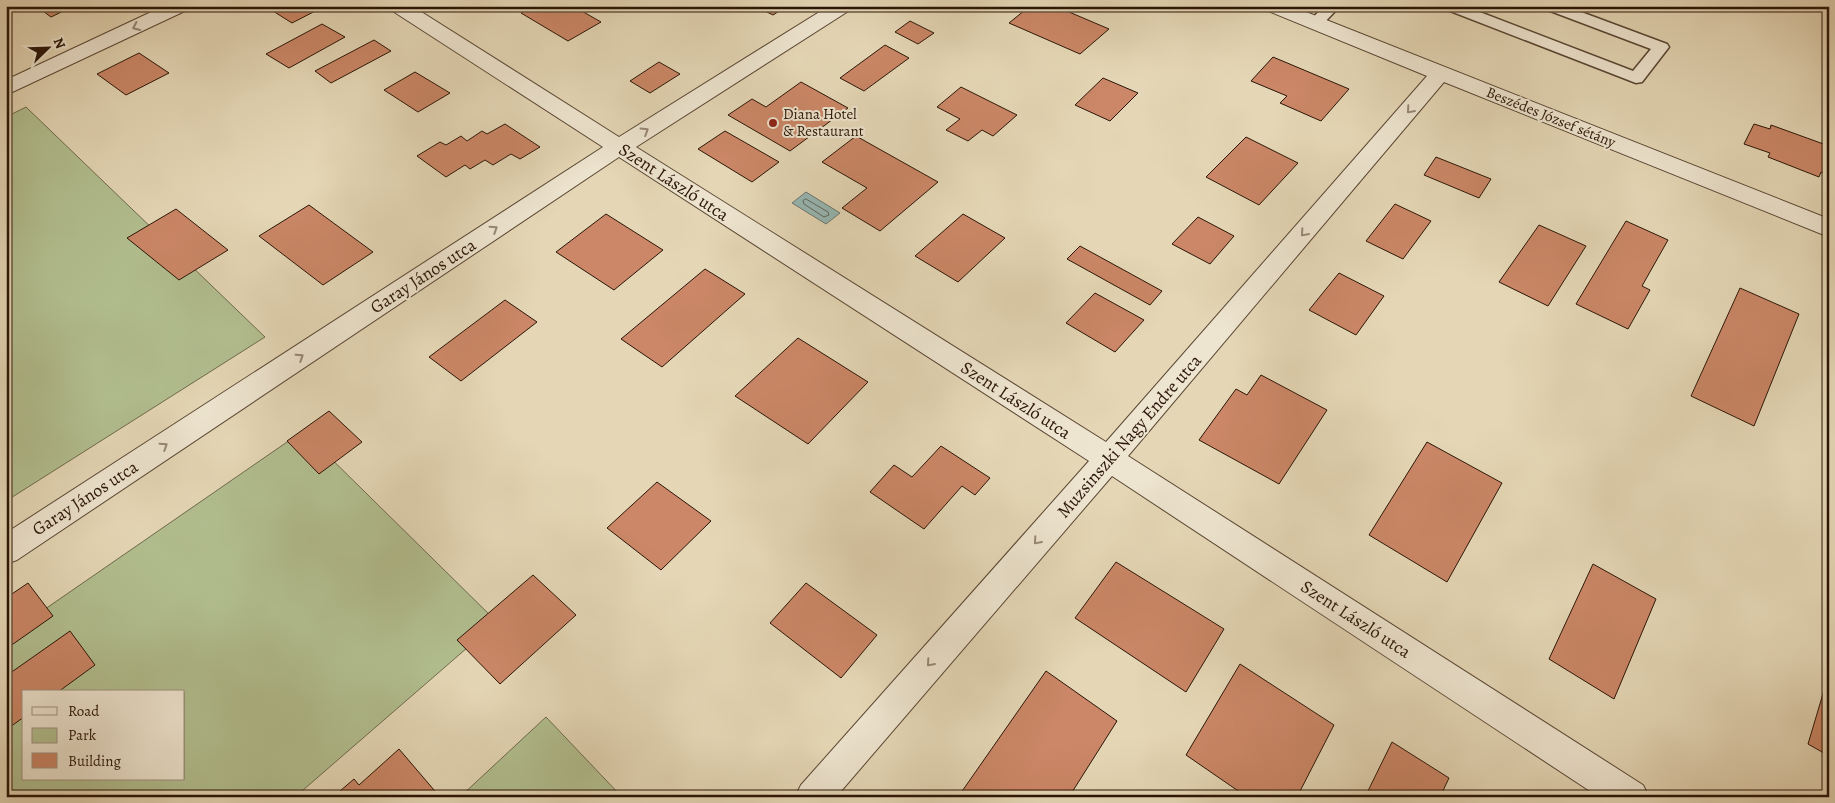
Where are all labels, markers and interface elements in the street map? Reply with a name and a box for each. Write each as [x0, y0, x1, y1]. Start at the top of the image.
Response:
one-way arrow [132, 21, 141, 31]
north arrow [22, 22, 72, 72]
text: N [49, 35, 70, 52]
street label: Beszédes József sétány [1483, 82, 1619, 152]
place label: Diana Hotel & Restaurant [783, 104, 864, 141]
one-way arrow [1406, 104, 1415, 113]
marker: Diana Hotel & Restaurant [767, 117, 779, 129]
one-way arrow [639, 127, 648, 137]
street label: Szent László utca [614, 137, 734, 227]
one-way arrow [488, 226, 498, 235]
one-way arrow [1301, 227, 1309, 236]
street label: Garay János utca [366, 233, 481, 319]
street label: Muzsinszki Nagy Endre utca [1051, 349, 1207, 523]
one-way arrow [294, 353, 303, 363]
street label: Szent László utca [956, 355, 1076, 445]
one-way arrow [158, 443, 168, 452]
street label: Garay János utca [28, 455, 143, 541]
one-way arrow [1034, 536, 1043, 545]
street label: Szent László utca [1296, 574, 1416, 664]
one-way arrow [927, 658, 936, 667]
legend [22, 690, 185, 780]
text: Road [68, 701, 100, 721]
text: Park [68, 725, 97, 745]
text: Building [68, 751, 121, 771]

